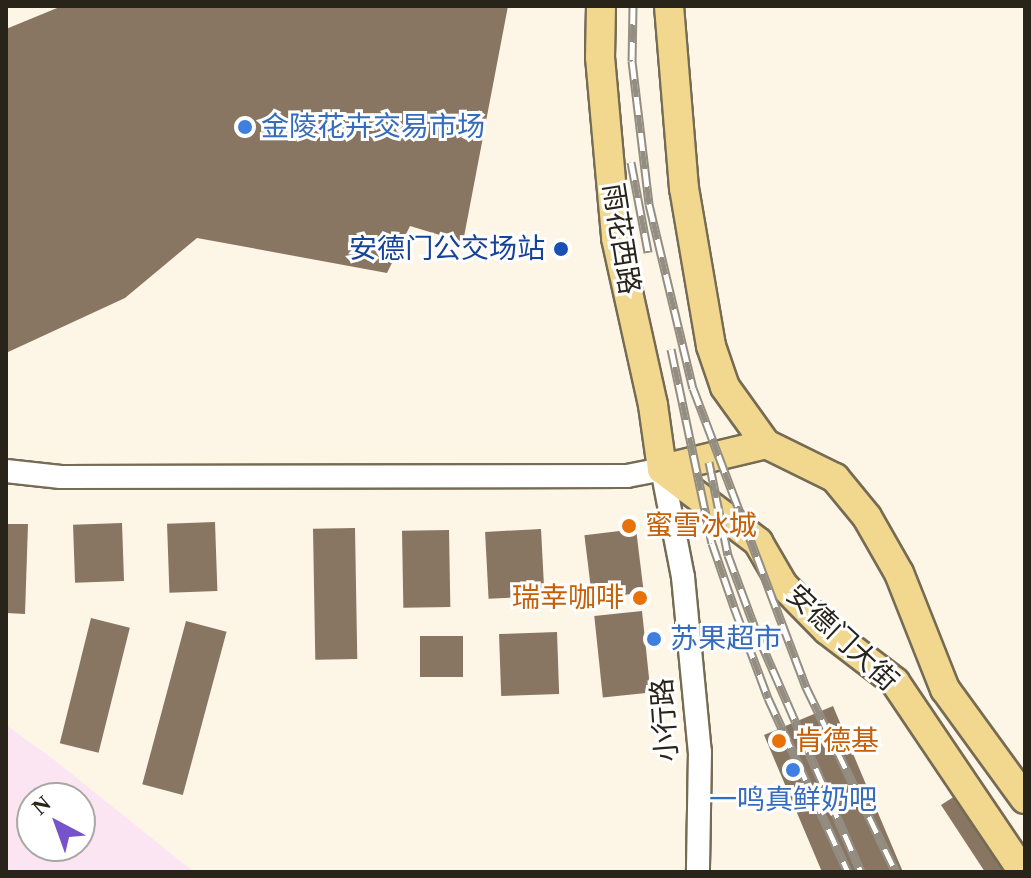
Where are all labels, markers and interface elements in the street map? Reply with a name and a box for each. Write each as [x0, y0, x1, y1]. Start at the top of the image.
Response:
place label: 金陵花卉交易市场 [261, 110, 485, 144]
marker: 金陵花卉交易市场 [236, 118, 254, 136]
street label: 雨花西路 [596, 181, 646, 297]
place label: 安德门公交场站 [349, 232, 545, 266]
marker: 安德门公交场站 [552, 240, 570, 258]
place label: 蜜雪冰城 [645, 509, 757, 543]
marker: 蜜雪冰城 [620, 517, 638, 535]
street label: 安德门大街 [779, 578, 905, 698]
place label: 瑞幸咖啡 [512, 581, 624, 615]
marker: 瑞幸咖啡 [631, 589, 649, 607]
place label: 苏果超市 [670, 622, 782, 656]
marker: 苏果超市 [645, 630, 663, 648]
street label: 小行路 [645, 677, 685, 763]
place label: 肯德基 [795, 724, 879, 758]
marker: 肯德基 [770, 732, 788, 750]
marker: 一鸣真鲜奶吧 [784, 761, 802, 779]
north arrow [16, 782, 96, 862]
place label: 一鸣真鲜奶吧 [709, 783, 877, 817]
text: N [27, 790, 55, 820]

